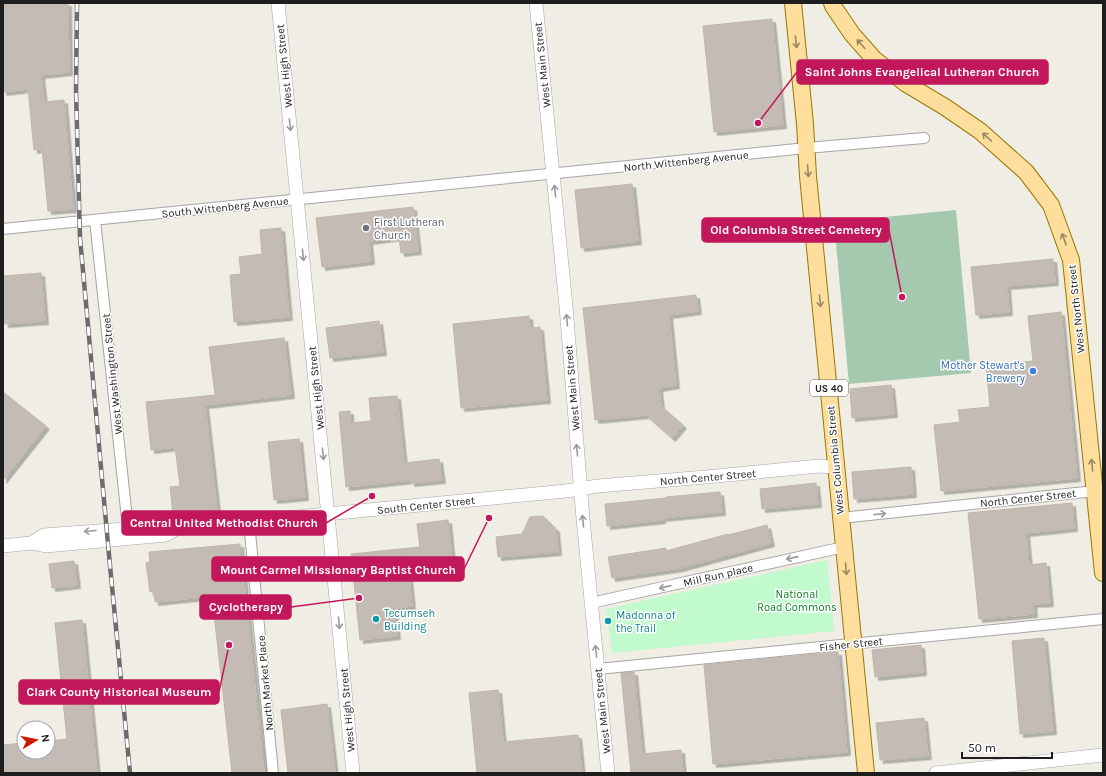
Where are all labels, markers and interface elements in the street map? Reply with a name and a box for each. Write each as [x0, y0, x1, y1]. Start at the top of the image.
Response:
street label: West Main Street [532, 22, 553, 108]
street label: West High Street [274, 24, 295, 108]
one-way arrow [793, 35, 800, 48]
one-way arrow [856, 39, 865, 49]
callout: Saint Johns Evangelical Lutheran Church [797, 60, 1048, 84]
text: Saint Johns Evangelical Lutheran Church [805, 65, 1039, 79]
one-way arrow [286, 118, 294, 131]
one-way arrow [982, 133, 992, 142]
street label: North Wittenberg Avenue [623, 148, 750, 175]
one-way arrow [804, 164, 811, 177]
one-way arrow [551, 185, 558, 198]
street label: South Wittenberg Avenue [161, 194, 289, 221]
place label: First Lutheran Church [374, 216, 444, 242]
callout: Old Columbia Street Cemetery [702, 218, 889, 242]
marker: First Lutheran Church [361, 223, 371, 233]
text: Old Columbia Street Cemetery [710, 223, 882, 237]
one-way arrow [1059, 234, 1067, 246]
one-way arrow [299, 248, 306, 261]
street label: West North Street [1065, 264, 1088, 354]
one-way arrow [817, 294, 824, 307]
street label: West Washington Street [100, 313, 125, 435]
one-way arrow [563, 314, 570, 327]
street label: West Main Street [562, 345, 583, 431]
street label: West High Street [306, 346, 327, 430]
place label: Mother Stewart's Brewery [941, 359, 1025, 385]
marker: Mother Stewart's Brewery [1028, 366, 1038, 376]
road number: US 40 [810, 380, 848, 396]
street label: West Columbia Street [824, 405, 847, 515]
one-way arrow [573, 444, 581, 457]
one-way arrow [319, 447, 326, 460]
one-way arrow [1089, 459, 1096, 472]
street label: North Center Street [659, 467, 757, 488]
street label: North Center Street [979, 487, 1077, 510]
street label: South Center Street [376, 494, 476, 517]
one-way arrow [873, 510, 886, 518]
callout: Central United Methodist Church [122, 511, 326, 535]
one-way arrow [579, 515, 587, 528]
text: Central United Methodist Church [130, 516, 318, 530]
one-way arrow [83, 528, 96, 535]
one-way arrow [786, 555, 799, 563]
callout: Mount Carmel Missionary Baptist Church [212, 557, 464, 581]
street label: Mill Run place [682, 561, 754, 590]
text: Mount Carmel Missionary Baptist Church [220, 563, 456, 577]
one-way arrow [842, 563, 850, 576]
one-way arrow [659, 583, 672, 591]
park label: National Road Commons [757, 588, 837, 614]
callout: Cyclotherapy [200, 595, 291, 619]
text: Cyclotherapy [209, 600, 283, 614]
place label: Tecumseh Building [384, 607, 435, 633]
place label: Madonna of the Trail [616, 609, 676, 635]
marker: Tecumseh Building [371, 614, 381, 624]
one-way arrow [335, 616, 343, 629]
marker: Madonna of the Trail [603, 616, 613, 626]
street label: North Market Place [255, 635, 276, 731]
street label: Fisher Street [819, 635, 884, 654]
one-way arrow [592, 645, 600, 658]
street label: West High Street [337, 668, 358, 752]
street label: West Main Street [592, 668, 613, 754]
callout: Clark County Historical Museum [19, 680, 219, 704]
text: Clark County Historical Museum [27, 685, 211, 699]
north arrow [16, 720, 56, 760]
text: N [38, 733, 52, 743]
scale bar [962, 734, 1052, 760]
text: 50 m [968, 741, 996, 755]

